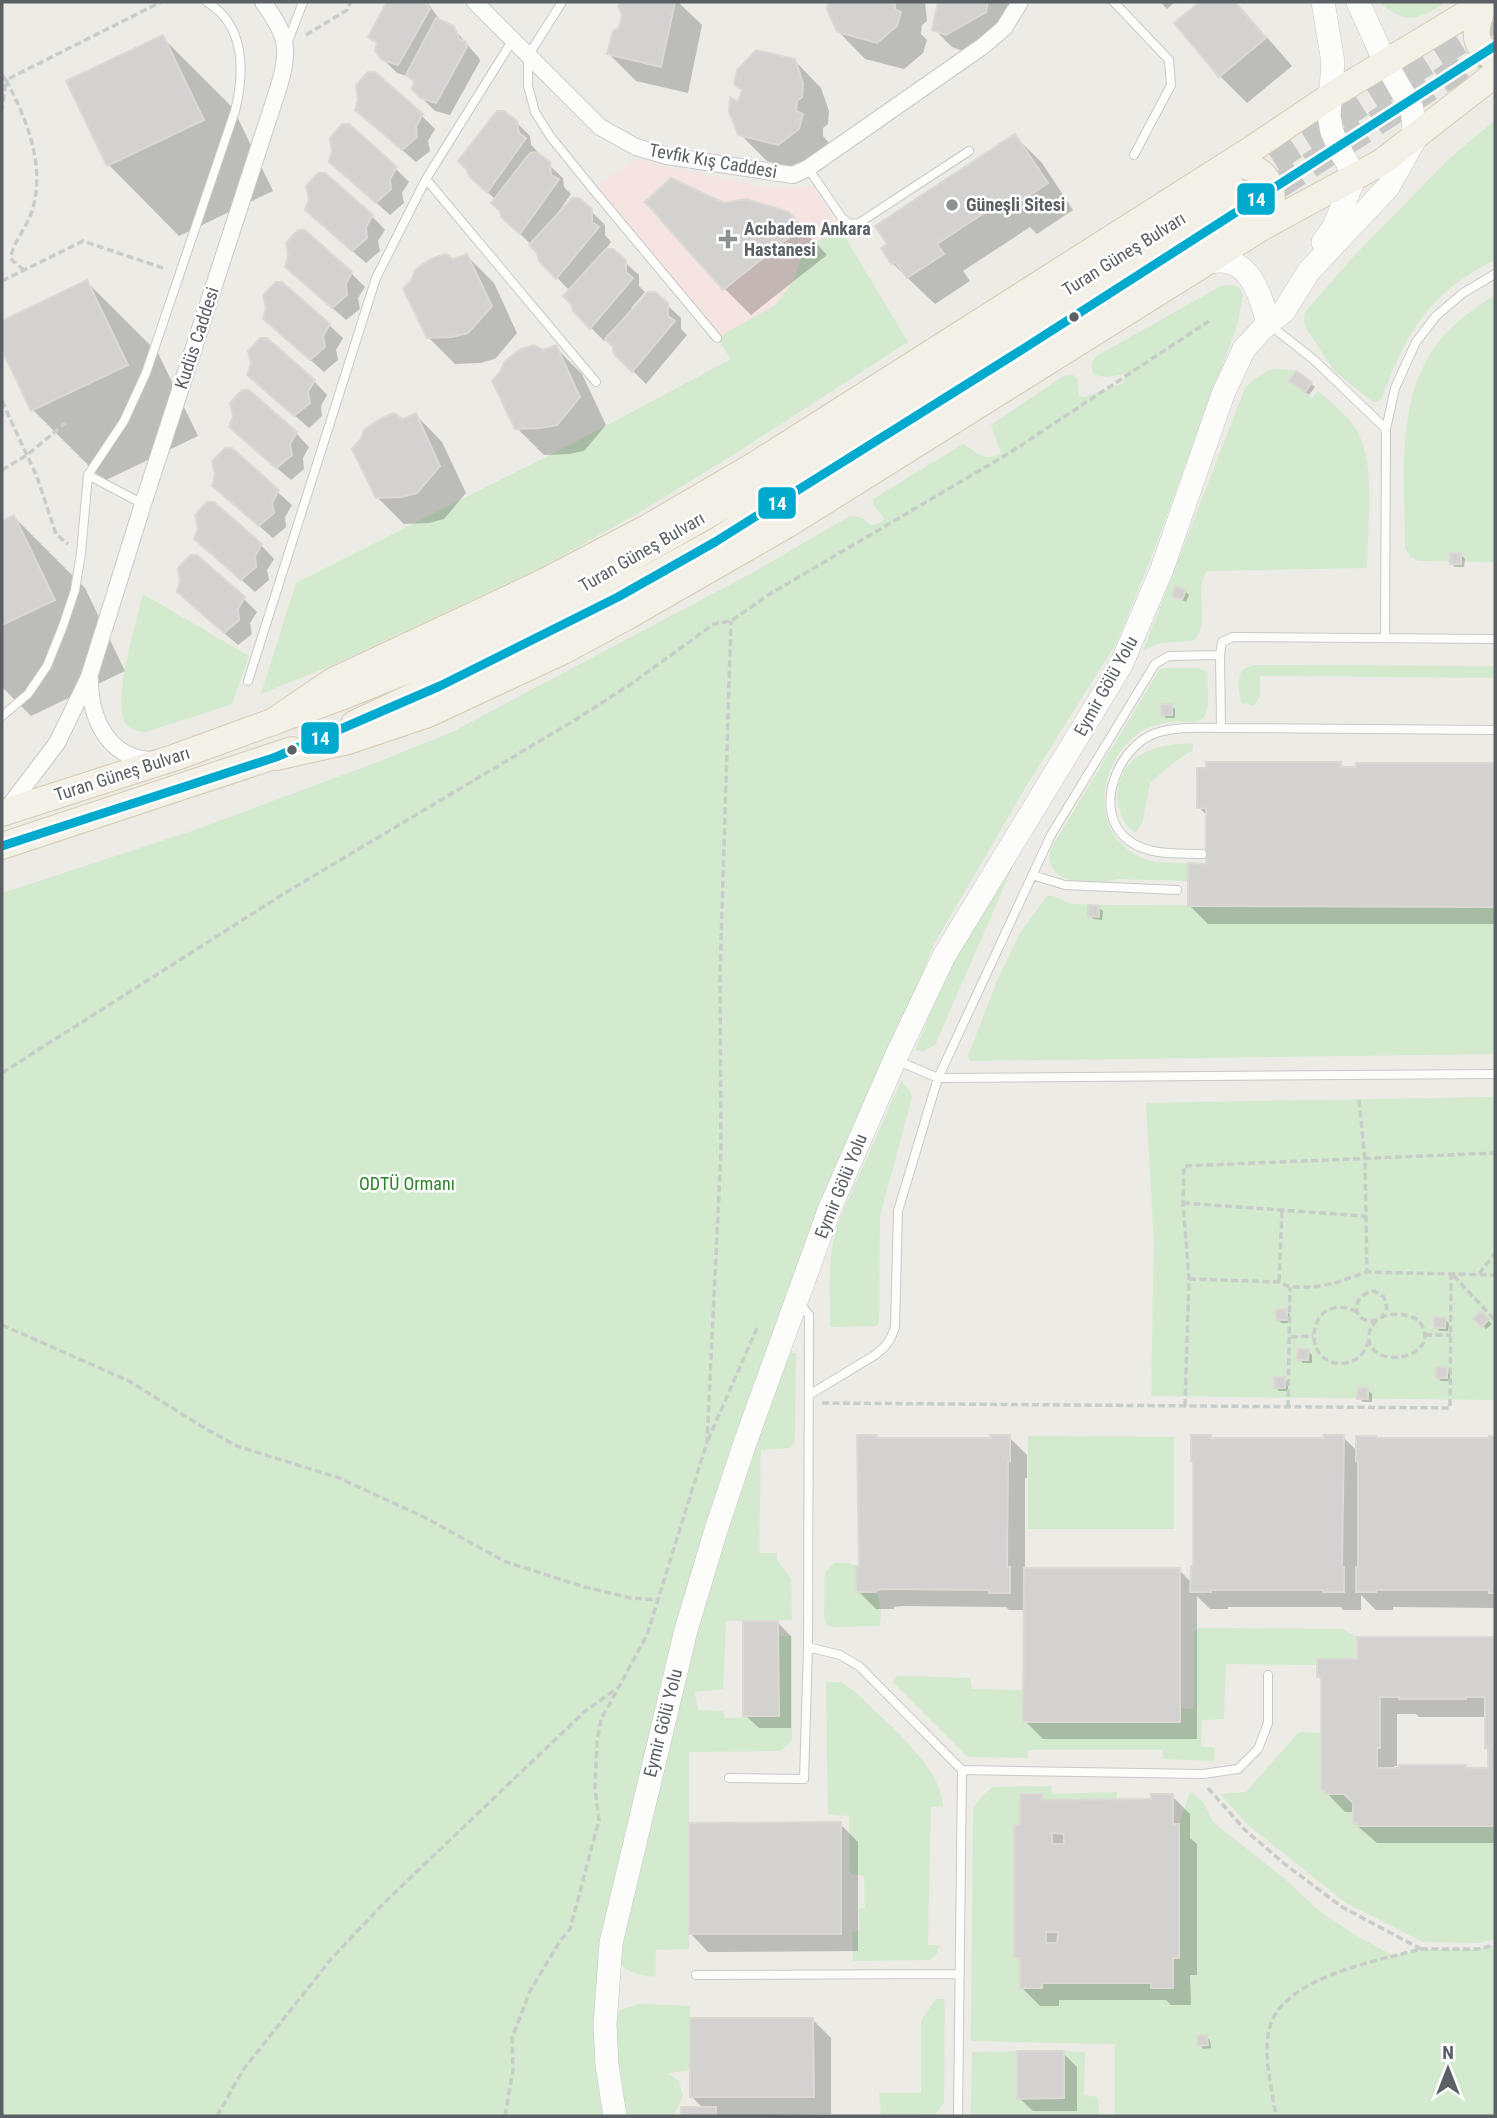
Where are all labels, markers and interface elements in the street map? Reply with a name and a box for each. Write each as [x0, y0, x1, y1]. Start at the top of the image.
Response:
street label: Tevfik Kış Caddesi [648, 139, 779, 182]
line badge: 14 [1236, 182, 1276, 216]
text: 14 [1246, 188, 1266, 211]
place label: Güneşli Sitesi [966, 194, 1065, 215]
marker: Güneşli Sitesi [944, 197, 960, 213]
street label: Turan Güneş Bulvarı [1058, 207, 1189, 300]
place label: Acıbadem Ankara Hastanesi [744, 218, 871, 260]
marker: Acıbadem Ankara Hastanesi [718, 229, 738, 249]
street label: Kudüs Caddesi [170, 284, 223, 391]
unlabelled marker [1067, 310, 1081, 324]
line badge: 14 [757, 486, 797, 520]
text: 14 [767, 492, 787, 515]
street label: Turan Güneş Bulvarı [575, 507, 708, 596]
street label: Eymir Gölü Yolu [1069, 632, 1142, 739]
line badge: 14 [300, 721, 340, 755]
text: 14 [310, 727, 330, 750]
street label: Turan Güneş Bulvarı [51, 742, 192, 805]
unlabelled marker [285, 743, 299, 757]
street label: Eymir Gölü Yolu [810, 1130, 871, 1241]
park label: ODTÜ Ormanı [359, 1173, 455, 1194]
street label: Eymir Gölü Yolu [639, 1667, 686, 1779]
north arrow [1413, 2034, 1483, 2104]
text: N [1442, 2041, 1454, 2064]

